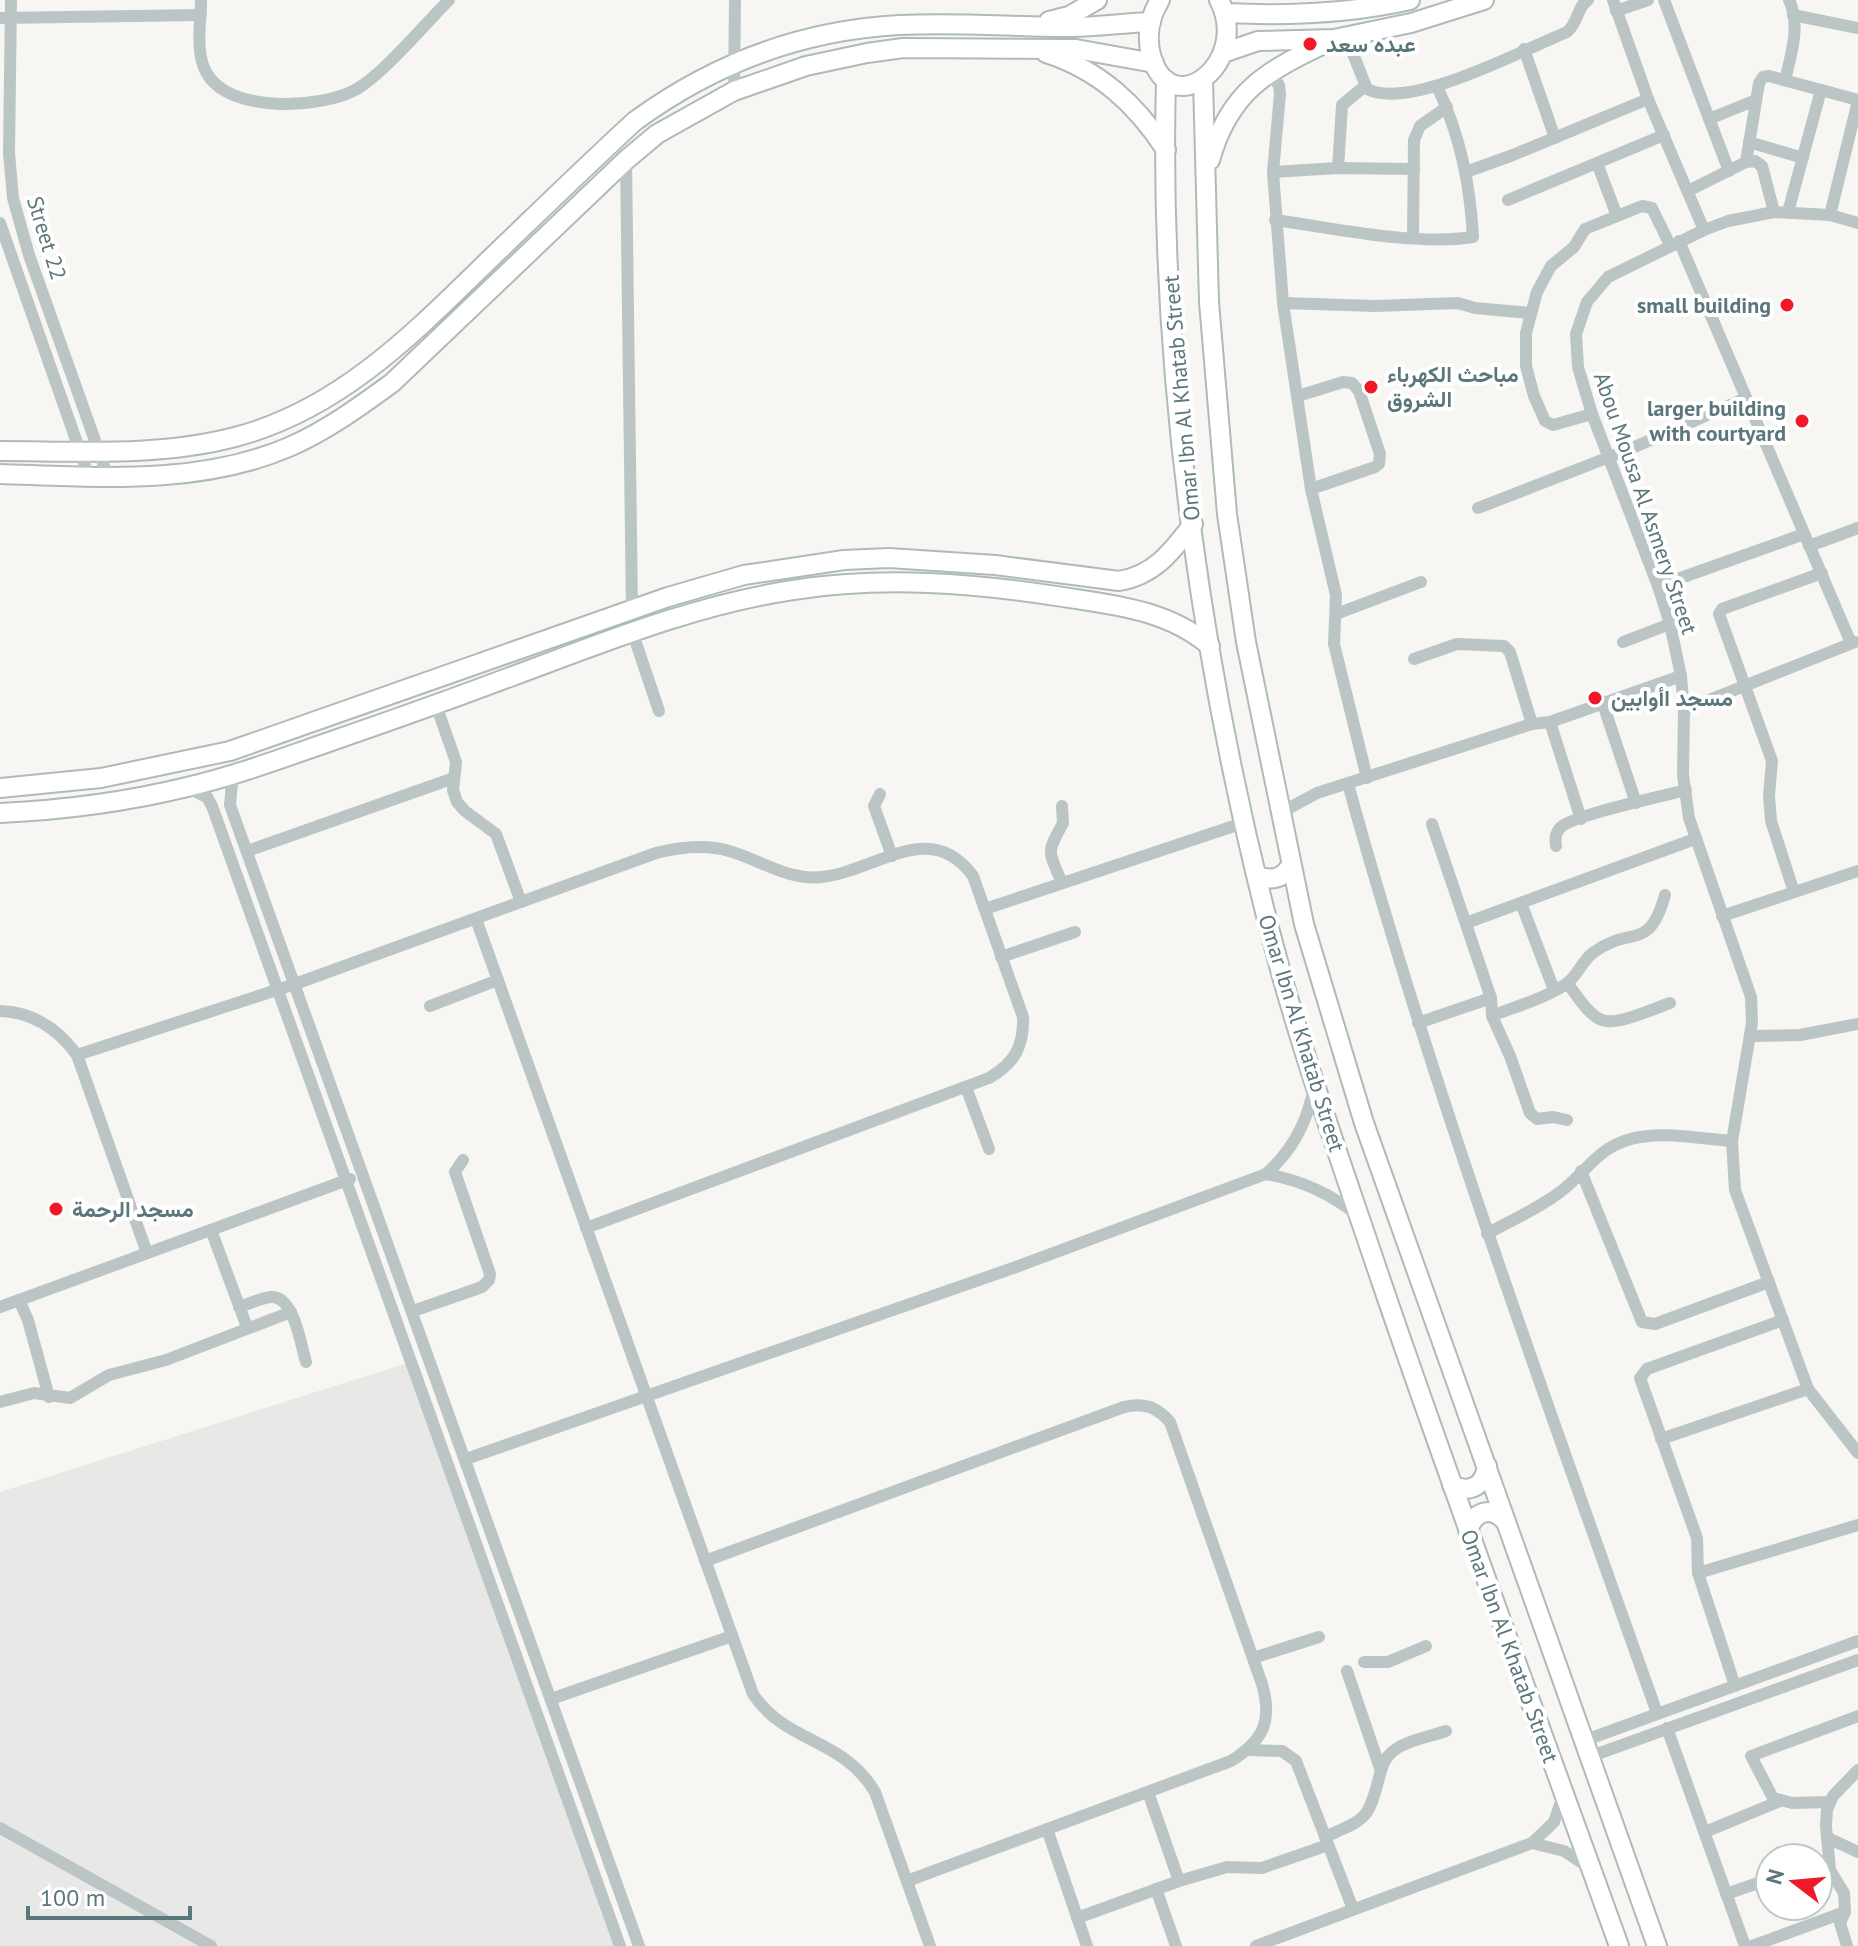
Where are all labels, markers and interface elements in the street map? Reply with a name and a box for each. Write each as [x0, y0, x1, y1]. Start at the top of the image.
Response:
place label: عبده سعد [1326, 30, 1416, 58]
marker: عبده سعد [1301, 35, 1319, 53]
street label: Street 22 [21, 193, 73, 283]
street label: Omar Ibn Al Khatab Street [1156, 273, 1206, 522]
place label: small building [1637, 291, 1771, 319]
marker: small building [1778, 296, 1796, 314]
place label: مباحث الكهرباء الشروق [1387, 360, 1519, 413]
street label: Abou Mousa Al Asmery Street [1588, 368, 1704, 638]
marker: مباحث الكهرباء الشروق [1362, 378, 1380, 396]
place label: larger building with courtyard [1647, 394, 1786, 447]
marker: larger building with courtyard [1793, 412, 1811, 430]
place label: مسجد اأوابين [1611, 684, 1733, 712]
marker: مسجد اأوابين [1586, 689, 1604, 707]
street label: Omar Ibn Al Khatab Street [1253, 911, 1352, 1155]
place label: مسجد الرحمة [72, 1195, 194, 1223]
marker: مسجد الرحمة [47, 1200, 65, 1218]
street label: Omar Ibn Al Khatab Street [1455, 1525, 1565, 1767]
north arrow [1754, 1842, 1834, 1922]
text: N [1759, 1866, 1790, 1887]
scale bar [28, 1870, 190, 1920]
text: 100 m [40, 1882, 105, 1913]

